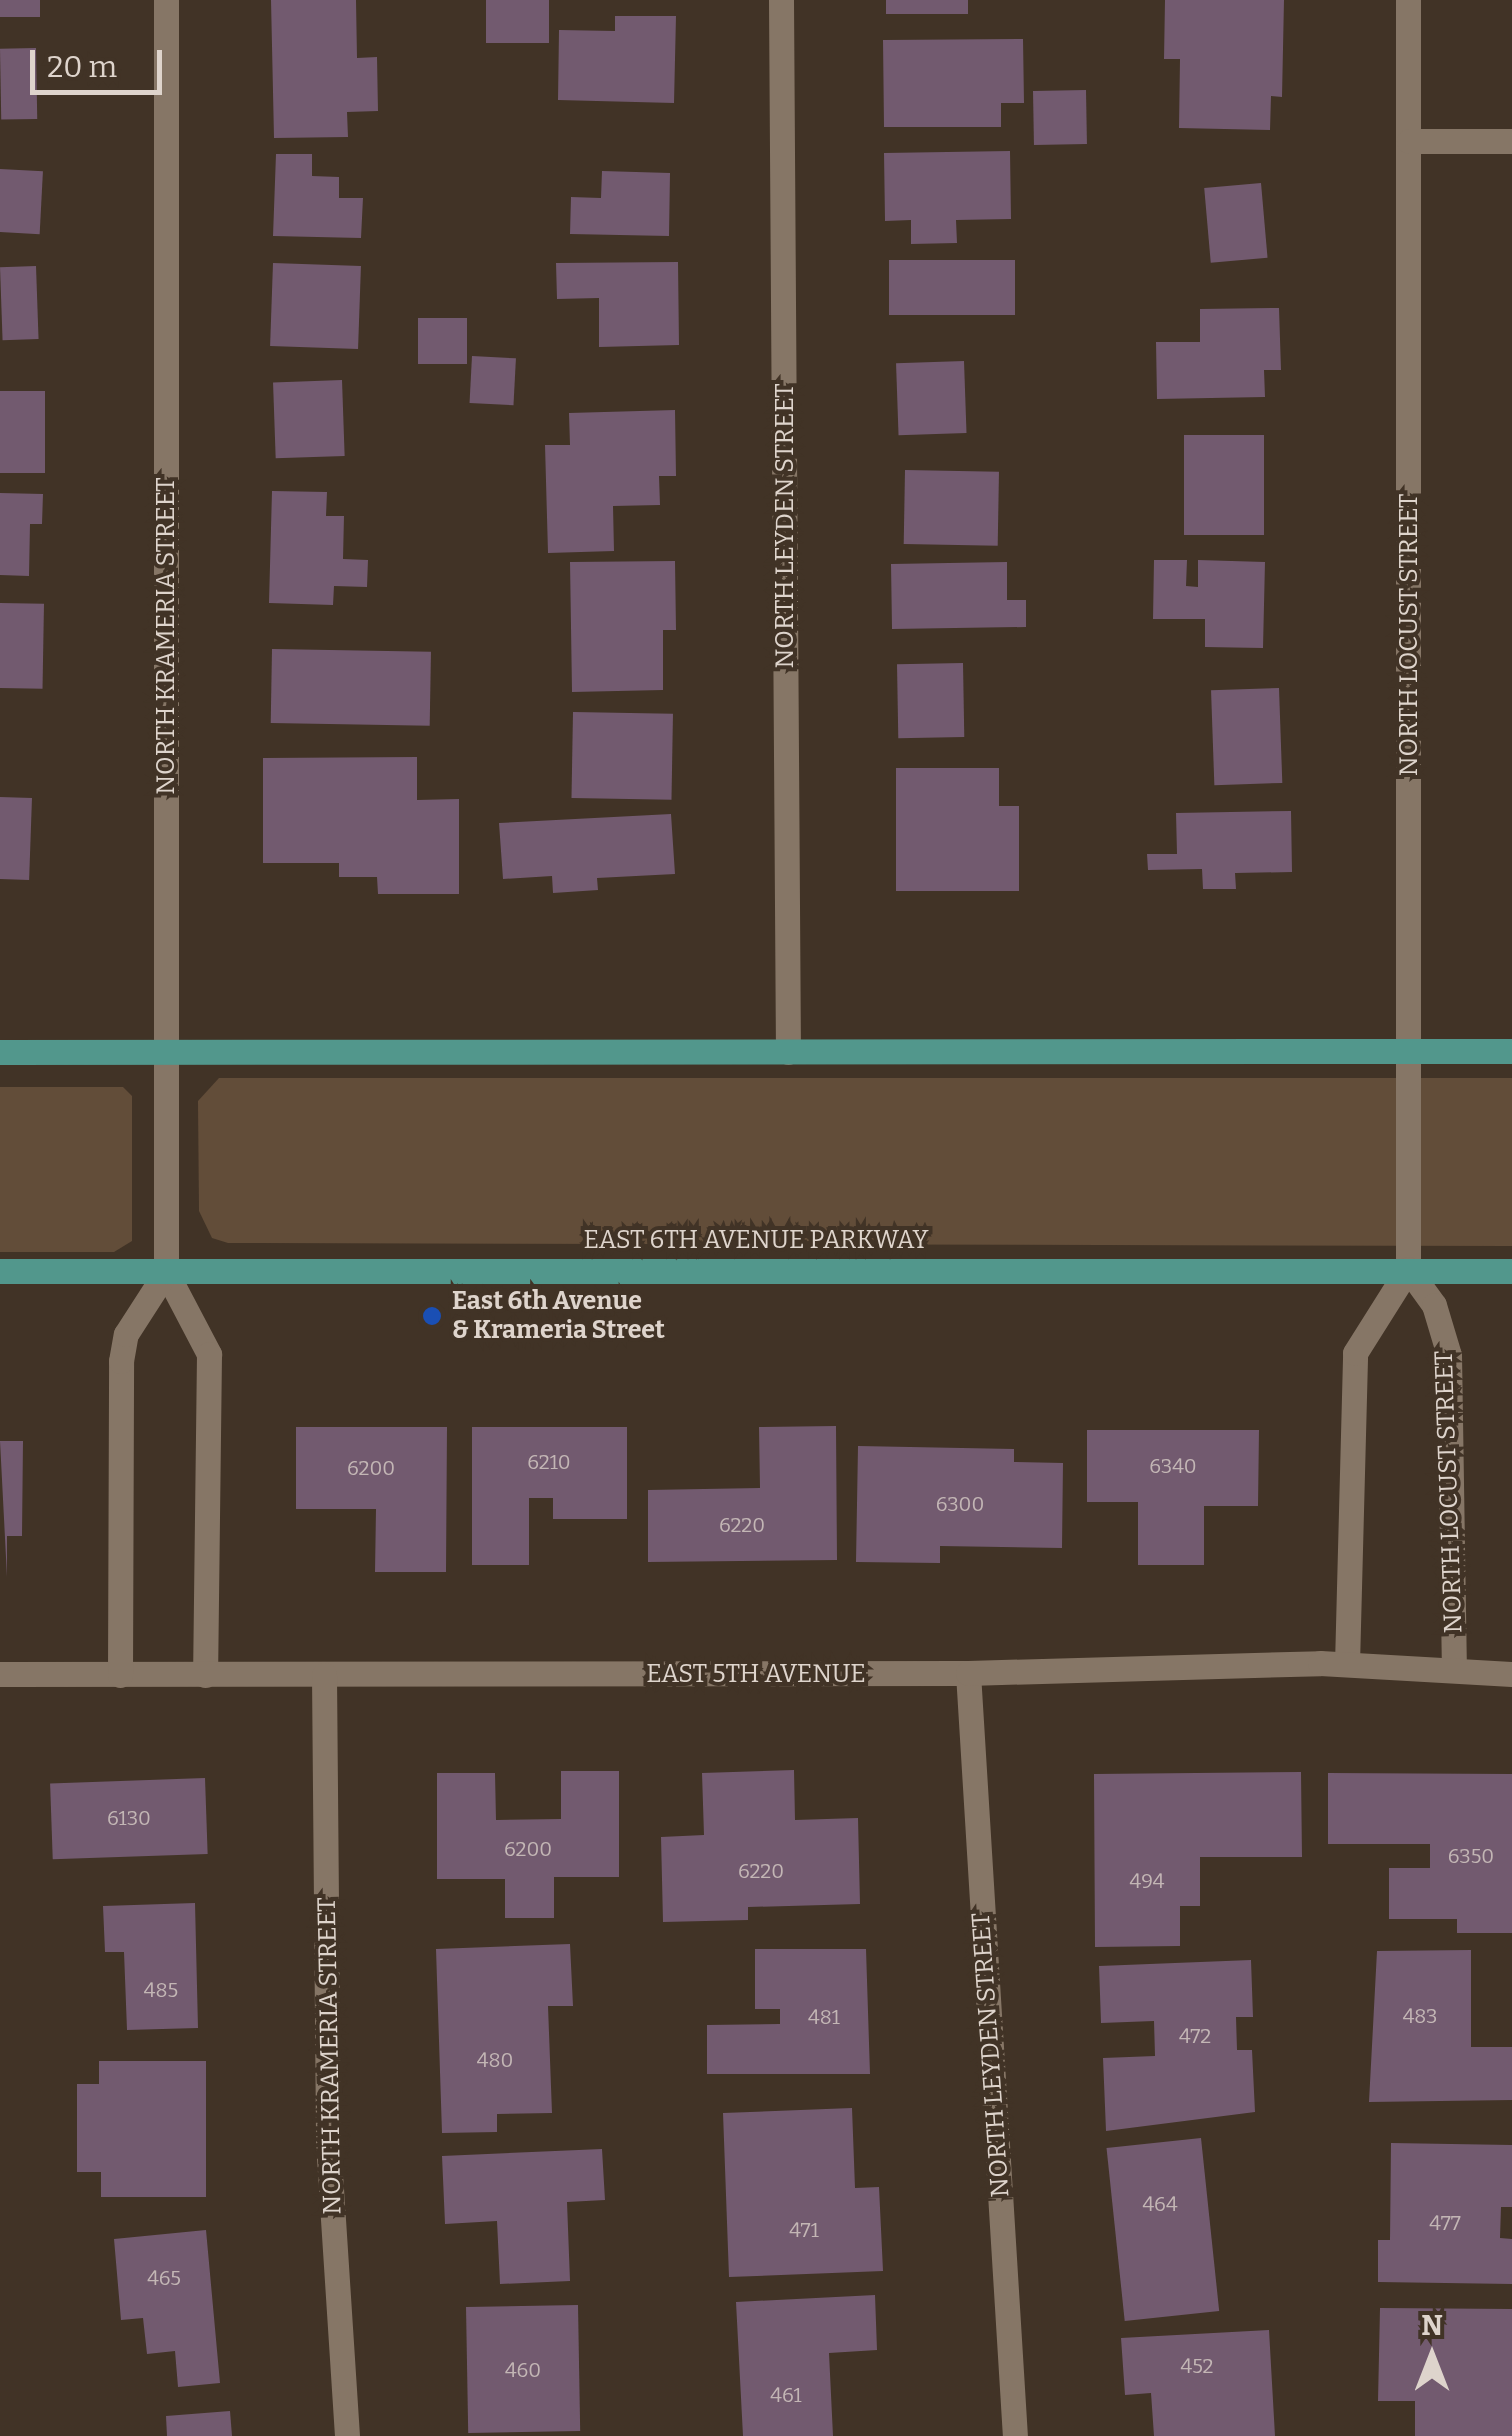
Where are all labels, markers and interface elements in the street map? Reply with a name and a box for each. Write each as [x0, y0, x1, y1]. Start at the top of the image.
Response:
scale bar [35, 30, 168, 92]
text: 20 m [47, 49, 117, 85]
street label: NORTH LEYDEN STREET [770, 383, 800, 669]
street label: NORTH KRAMERIA STREET [151, 477, 181, 795]
street label: NORTH LOCUST STREET [1394, 494, 1424, 776]
street label: EAST 6TH AVENUE PARKWAY [584, 1225, 928, 1255]
place label: East 6th Avenue & Krameria Street [452, 1287, 665, 1346]
marker: East 6th Avenue & Krameria Street [421, 1305, 443, 1327]
street label: NORTH LOCUST STREET [1429, 1350, 1469, 1634]
house number: 6210 [527, 1450, 571, 1474]
house number: 6340 [1149, 1454, 1197, 1478]
house number: 6200 [347, 1456, 395, 1480]
house number: 6300 [936, 1492, 984, 1516]
house number: 6220 [719, 1513, 765, 1537]
street label: EAST 5TH AVENUE [646, 1659, 866, 1689]
house number: 6130 [107, 1806, 151, 1830]
house number: 6200 [504, 1837, 552, 1861]
house number: 6350 [1448, 1844, 1494, 1868]
house number: 6220 [738, 1859, 784, 1883]
house number: 494 [1129, 1869, 1165, 1893]
street label: NORTH KRAMERIA STREET [312, 1897, 348, 2215]
street label: NORTH LEYDEN STREET [966, 1912, 1016, 2198]
house number: 485 [144, 1978, 178, 2002]
house number: 483 [1403, 2004, 1437, 2028]
house number: 481 [808, 2005, 840, 2029]
house number: 472 [1179, 2024, 1211, 2048]
house number: 480 [477, 2048, 513, 2072]
house number: 464 [1142, 2192, 1178, 2216]
house number: 477 [1429, 2211, 1461, 2235]
house number: 471 [789, 2218, 819, 2242]
house number: 465 [147, 2266, 181, 2290]
north arrow [1382, 2306, 1482, 2406]
text: N [1421, 2309, 1443, 2342]
house number: 452 [1181, 2354, 1213, 2378]
house number: 460 [505, 2358, 541, 2382]
house number: 461 [770, 2383, 802, 2407]

